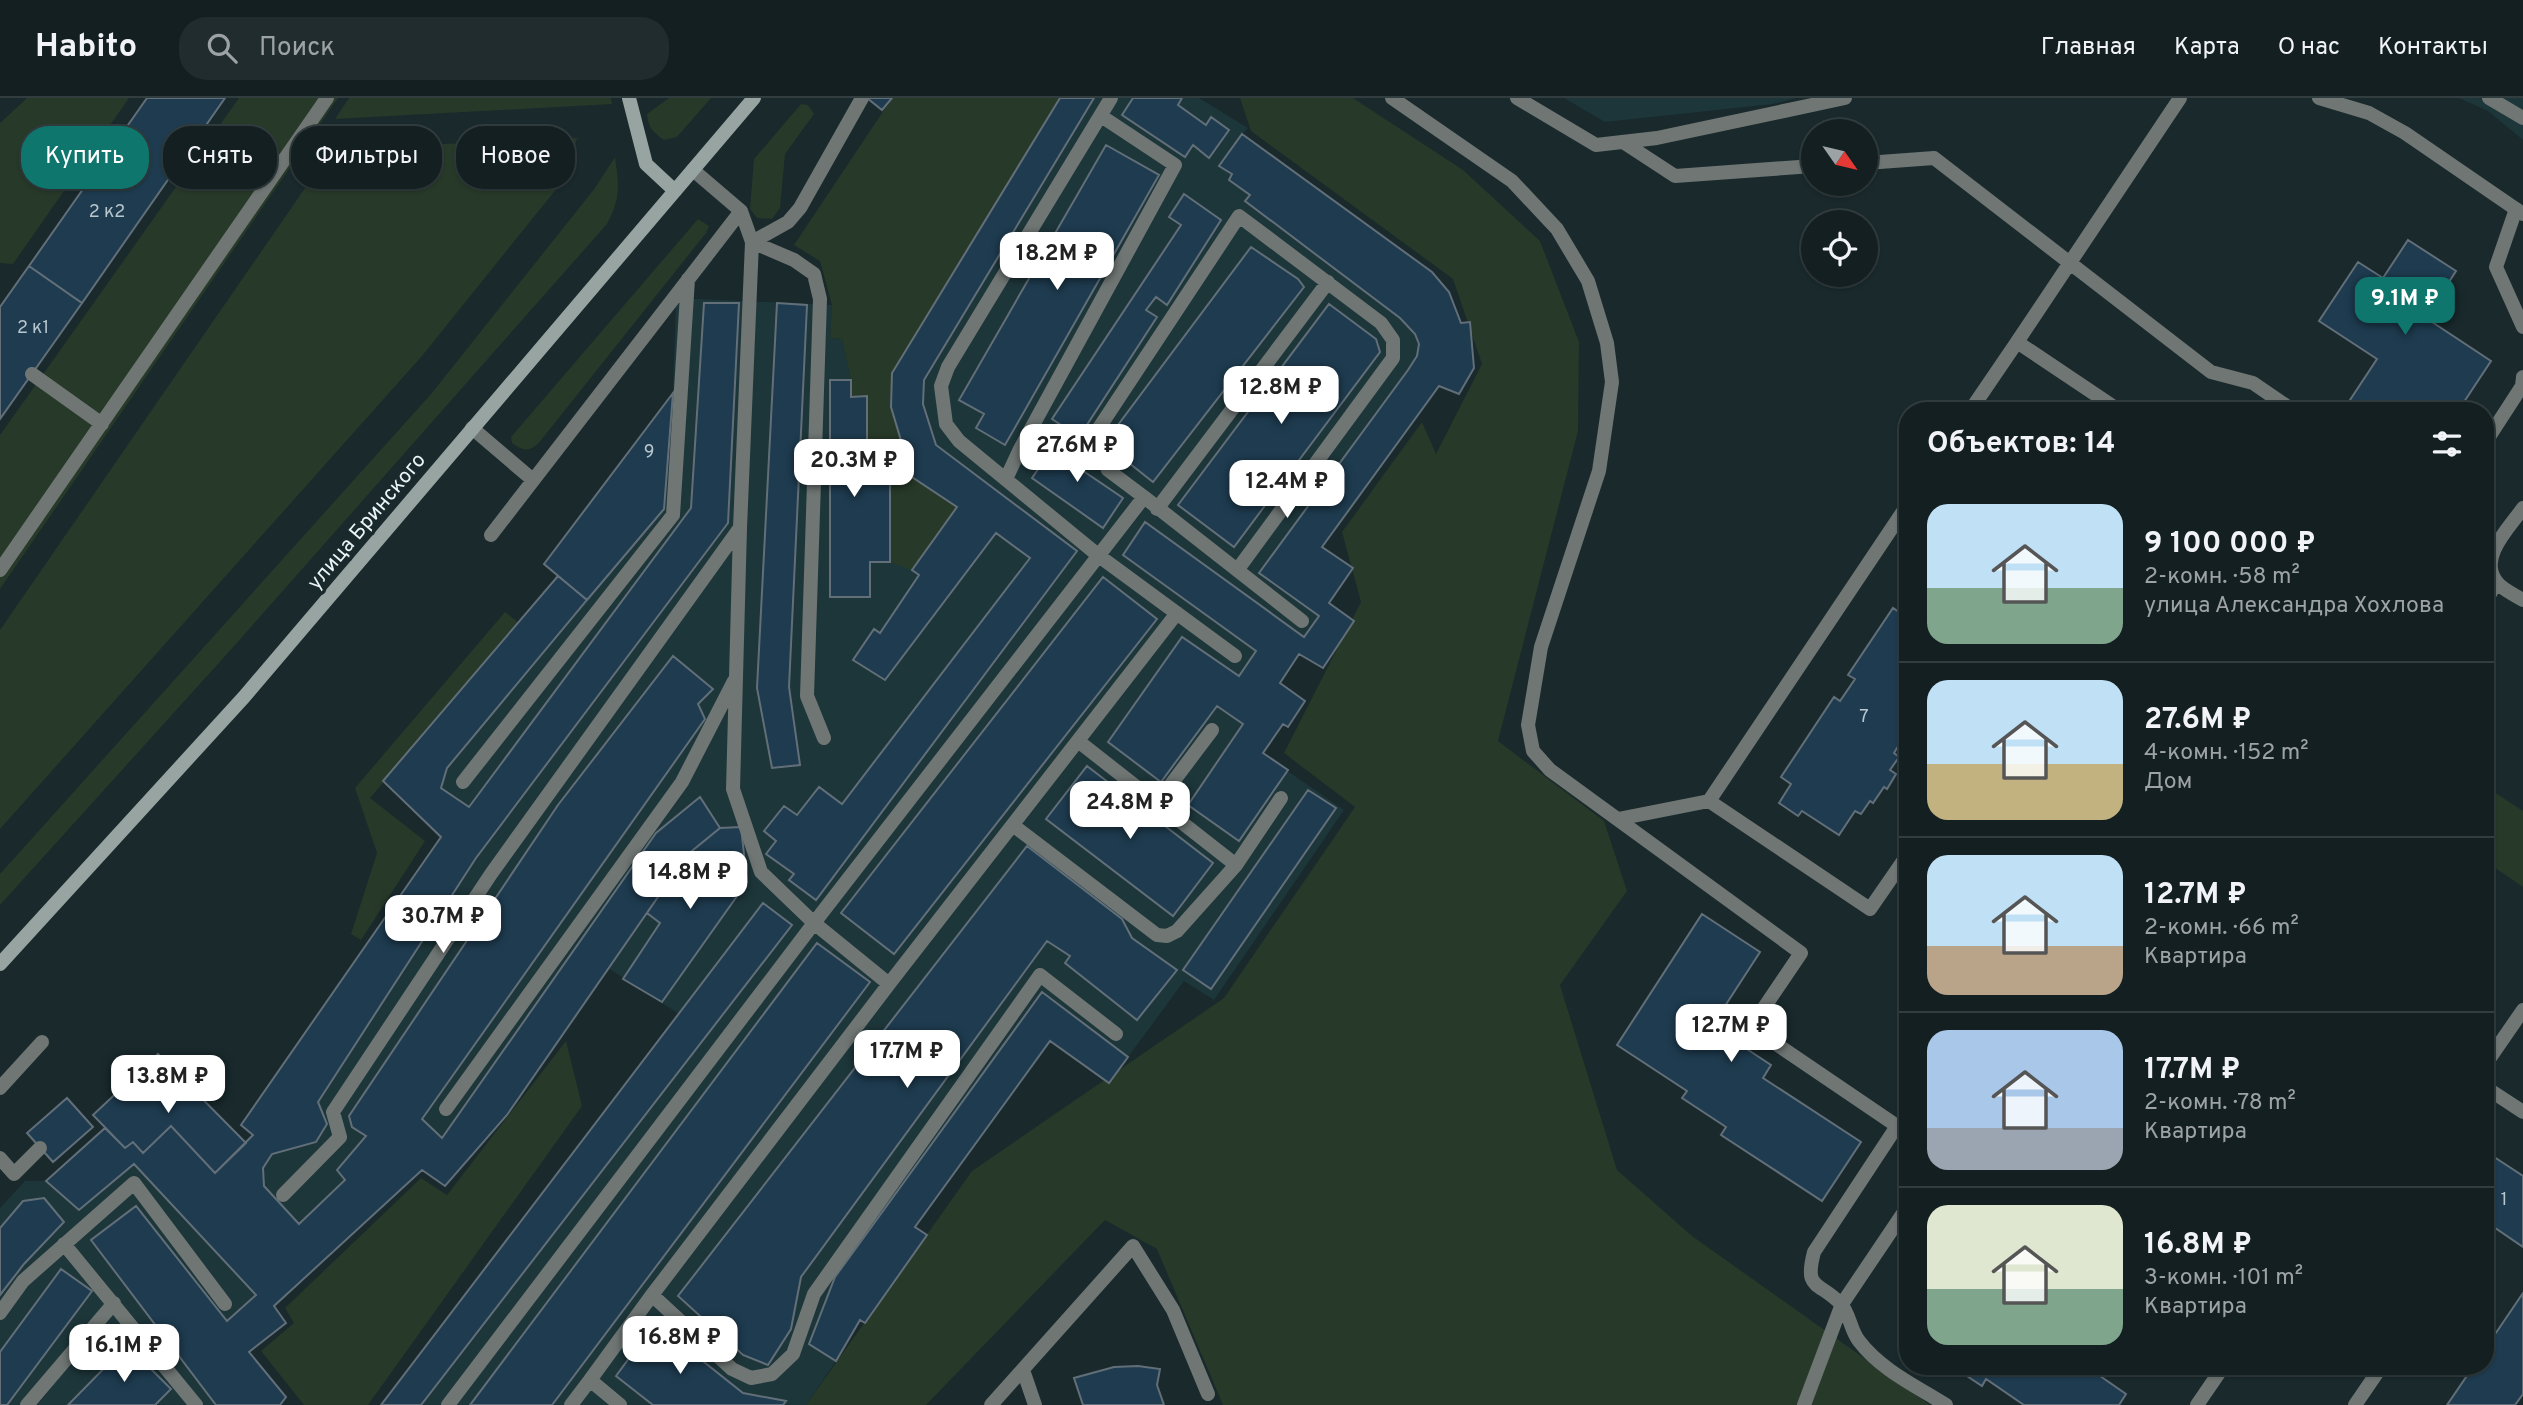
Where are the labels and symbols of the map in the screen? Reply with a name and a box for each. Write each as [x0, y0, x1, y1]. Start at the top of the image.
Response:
north arrow [1801, 119, 1878, 196]
house number: 2 к2 [89, 201, 125, 224]
pin: 18.2M ₽ [992, 232, 1122, 292]
pin: 9.1M ₽ [2348, 278, 2462, 337]
house number: 2 к1 [17, 317, 49, 340]
pin: 12.8M ₽ [1216, 366, 1346, 426]
pin: 27.6M ₽ [1012, 424, 1142, 484]
pin: 20.3M ₽ [789, 440, 919, 499]
house number: 9 [644, 441, 654, 464]
street label: улица Бринского [302, 448, 432, 596]
pin: 12.4M ₽ [1222, 460, 1352, 520]
house number: 7 [1859, 706, 1869, 729]
pin: 24.8M ₽ [1065, 782, 1195, 841]
pin: 14.8M ₽ [625, 852, 755, 911]
pin: 30.7M ₽ [378, 896, 508, 955]
pin: 12.7M ₽ [1666, 1004, 1796, 1064]
pin: 17.7M ₽ [842, 1030, 972, 1090]
pin: 13.8M ₽ [103, 1056, 233, 1115]
house number: 1 [2501, 1189, 2507, 1212]
pin: 16.8M ₽ [615, 1316, 745, 1376]
pin: 16.1M ₽ [59, 1324, 189, 1384]

